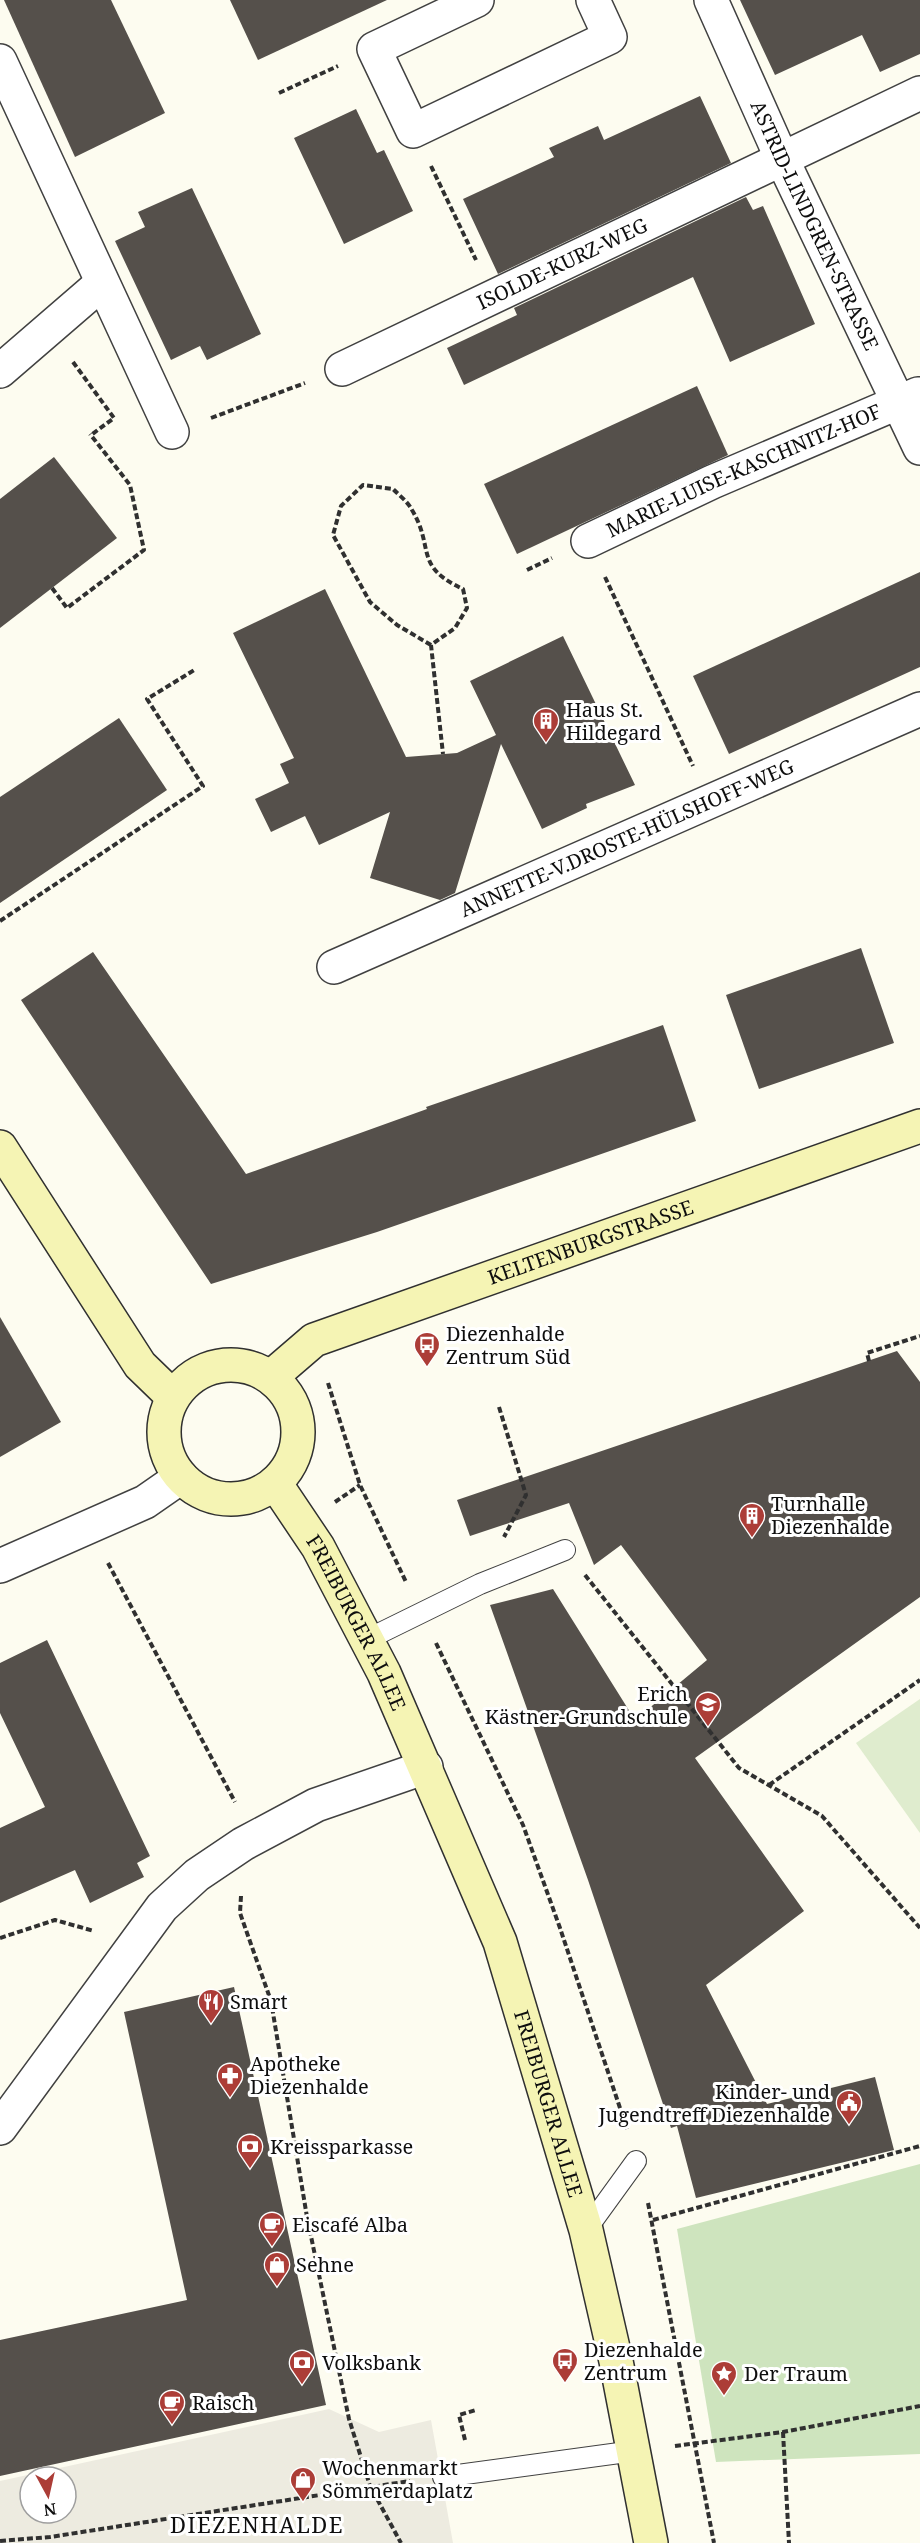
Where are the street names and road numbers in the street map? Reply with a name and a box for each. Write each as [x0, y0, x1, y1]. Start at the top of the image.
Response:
street label: ASTRID-LINDGREN-STRASSE [745, 96, 885, 355]
street label: ISOLDE-KURZ-WEG [472, 211, 652, 316]
street label: MARIE-LUISE-KASCHNITZ-HOF [602, 397, 885, 543]
street label: ANNETTE-V.DROSTE-HÜLSHOFF-WEG [456, 752, 798, 923]
street label: KELTENBURGSTRASSE [484, 1193, 697, 1291]
street label: FREIBURGER ALLEE [300, 1529, 413, 1715]
street label: FREIBURGER ALLEE [508, 2007, 589, 2200]

